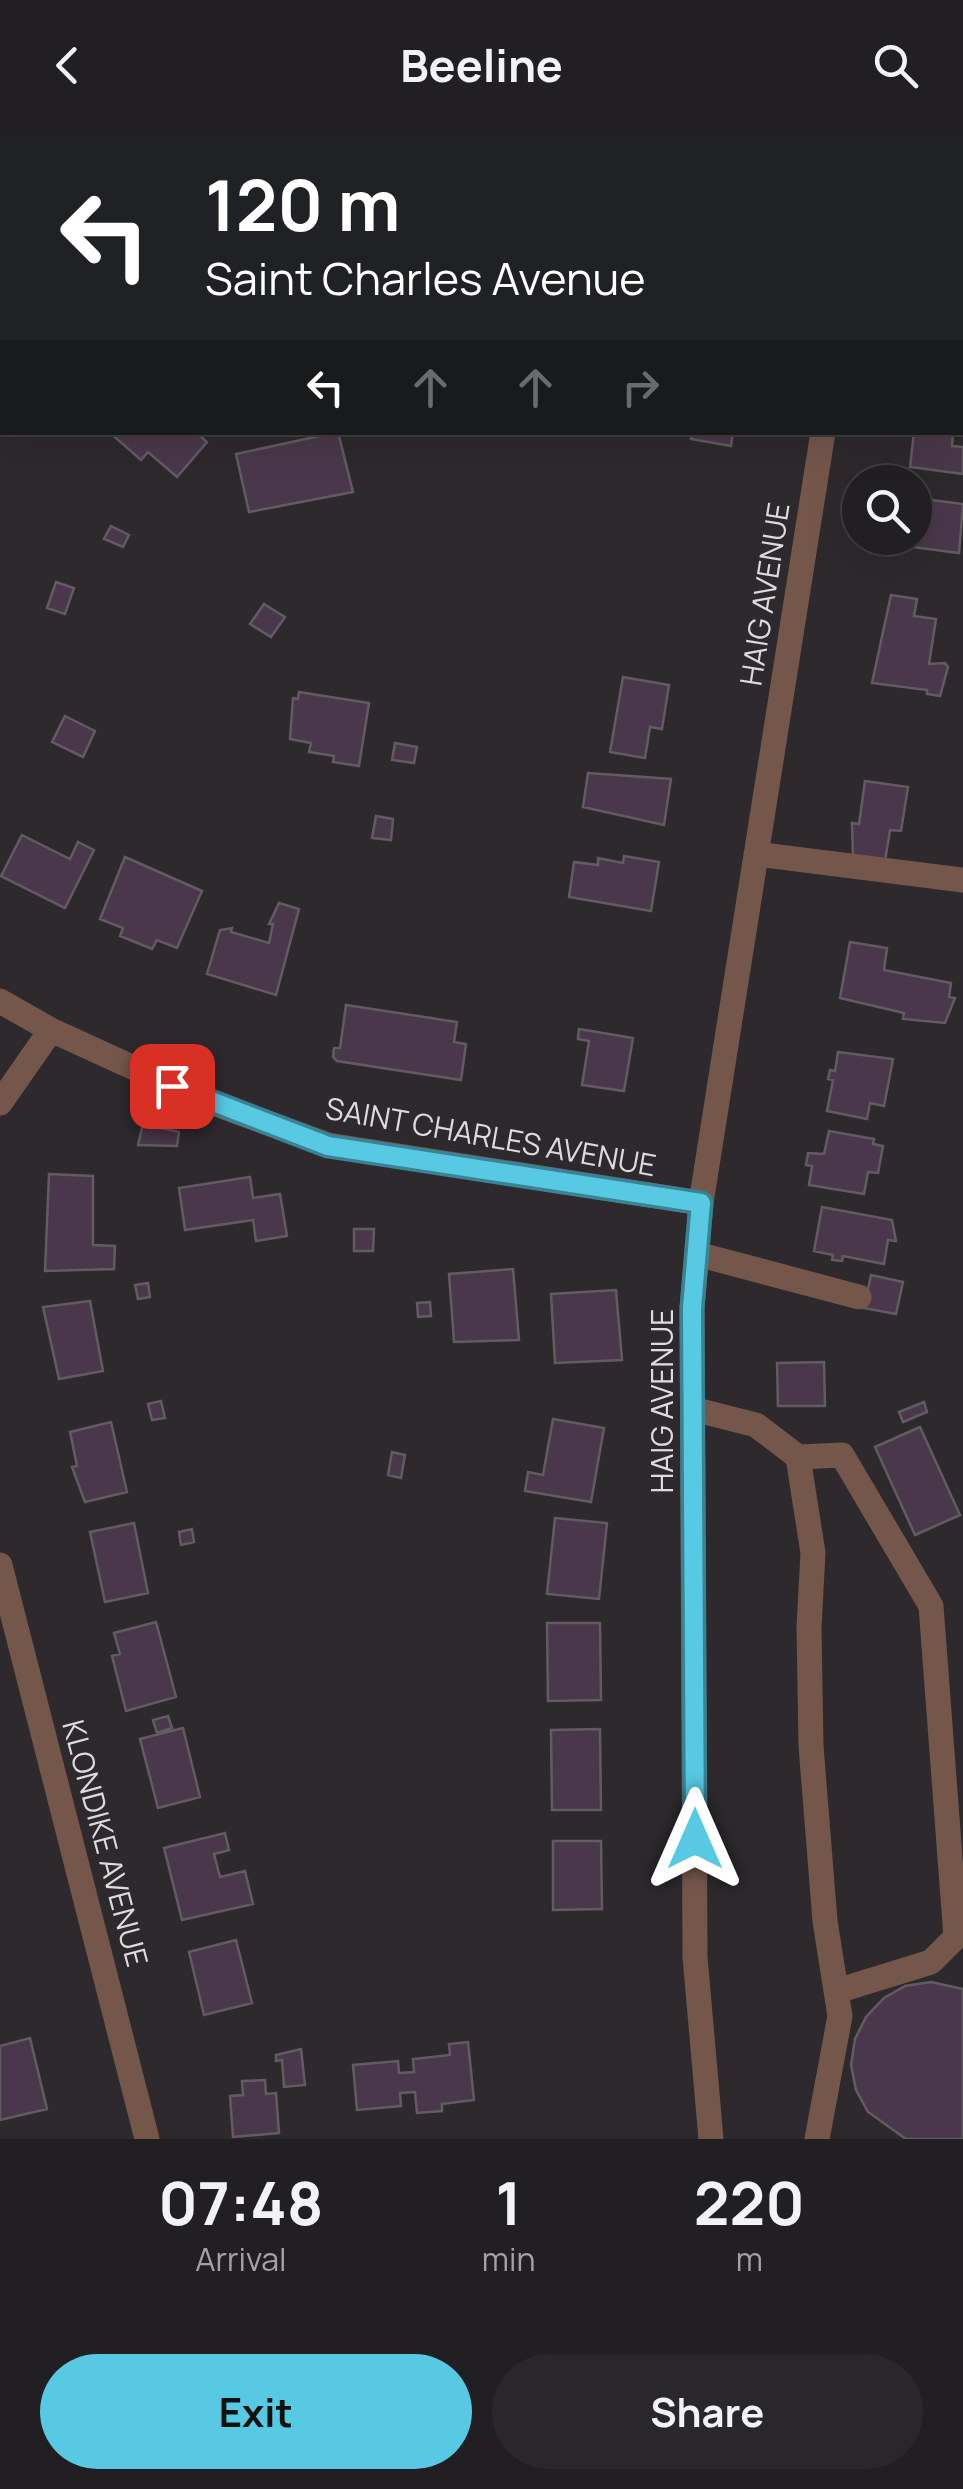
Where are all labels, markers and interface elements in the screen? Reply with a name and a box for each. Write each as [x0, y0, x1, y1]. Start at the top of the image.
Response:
text: Beeline [400, 34, 563, 96]
icon: back [40, 38, 95, 93]
icon: search [868, 38, 923, 93]
text: 120 m [205, 156, 400, 252]
icon: left [40, 170, 170, 300]
text: Saint Charles Avenue [205, 247, 646, 309]
icon: left [298, 360, 353, 415]
icon: ahead [403, 360, 458, 415]
icon: ahead [508, 360, 563, 415]
icon: right [613, 360, 668, 415]
map controls [842, 465, 932, 555]
button: search [842, 465, 932, 555]
street label: HAIG AVENUE [729, 500, 799, 688]
pin [130, 1044, 215, 1129]
icon: arrive [145, 1059, 200, 1114]
street label: SAINT CHARLES AVENUE [323, 1087, 659, 1185]
street label: HAIG AVENUE [641, 1309, 682, 1493]
street label: KLONDIKE AVENUE [53, 1715, 159, 1971]
position arrow [643, 1787, 747, 1891]
text: 07:48 [158, 2161, 324, 2243]
text: 1 [496, 2161, 522, 2243]
text: 220 [694, 2161, 805, 2243]
text: Arrival [195, 2237, 287, 2281]
text: min [482, 2237, 535, 2281]
text: m [736, 2237, 763, 2281]
button: Exit [40, 2354, 472, 2469]
button: Share [492, 2354, 923, 2469]

